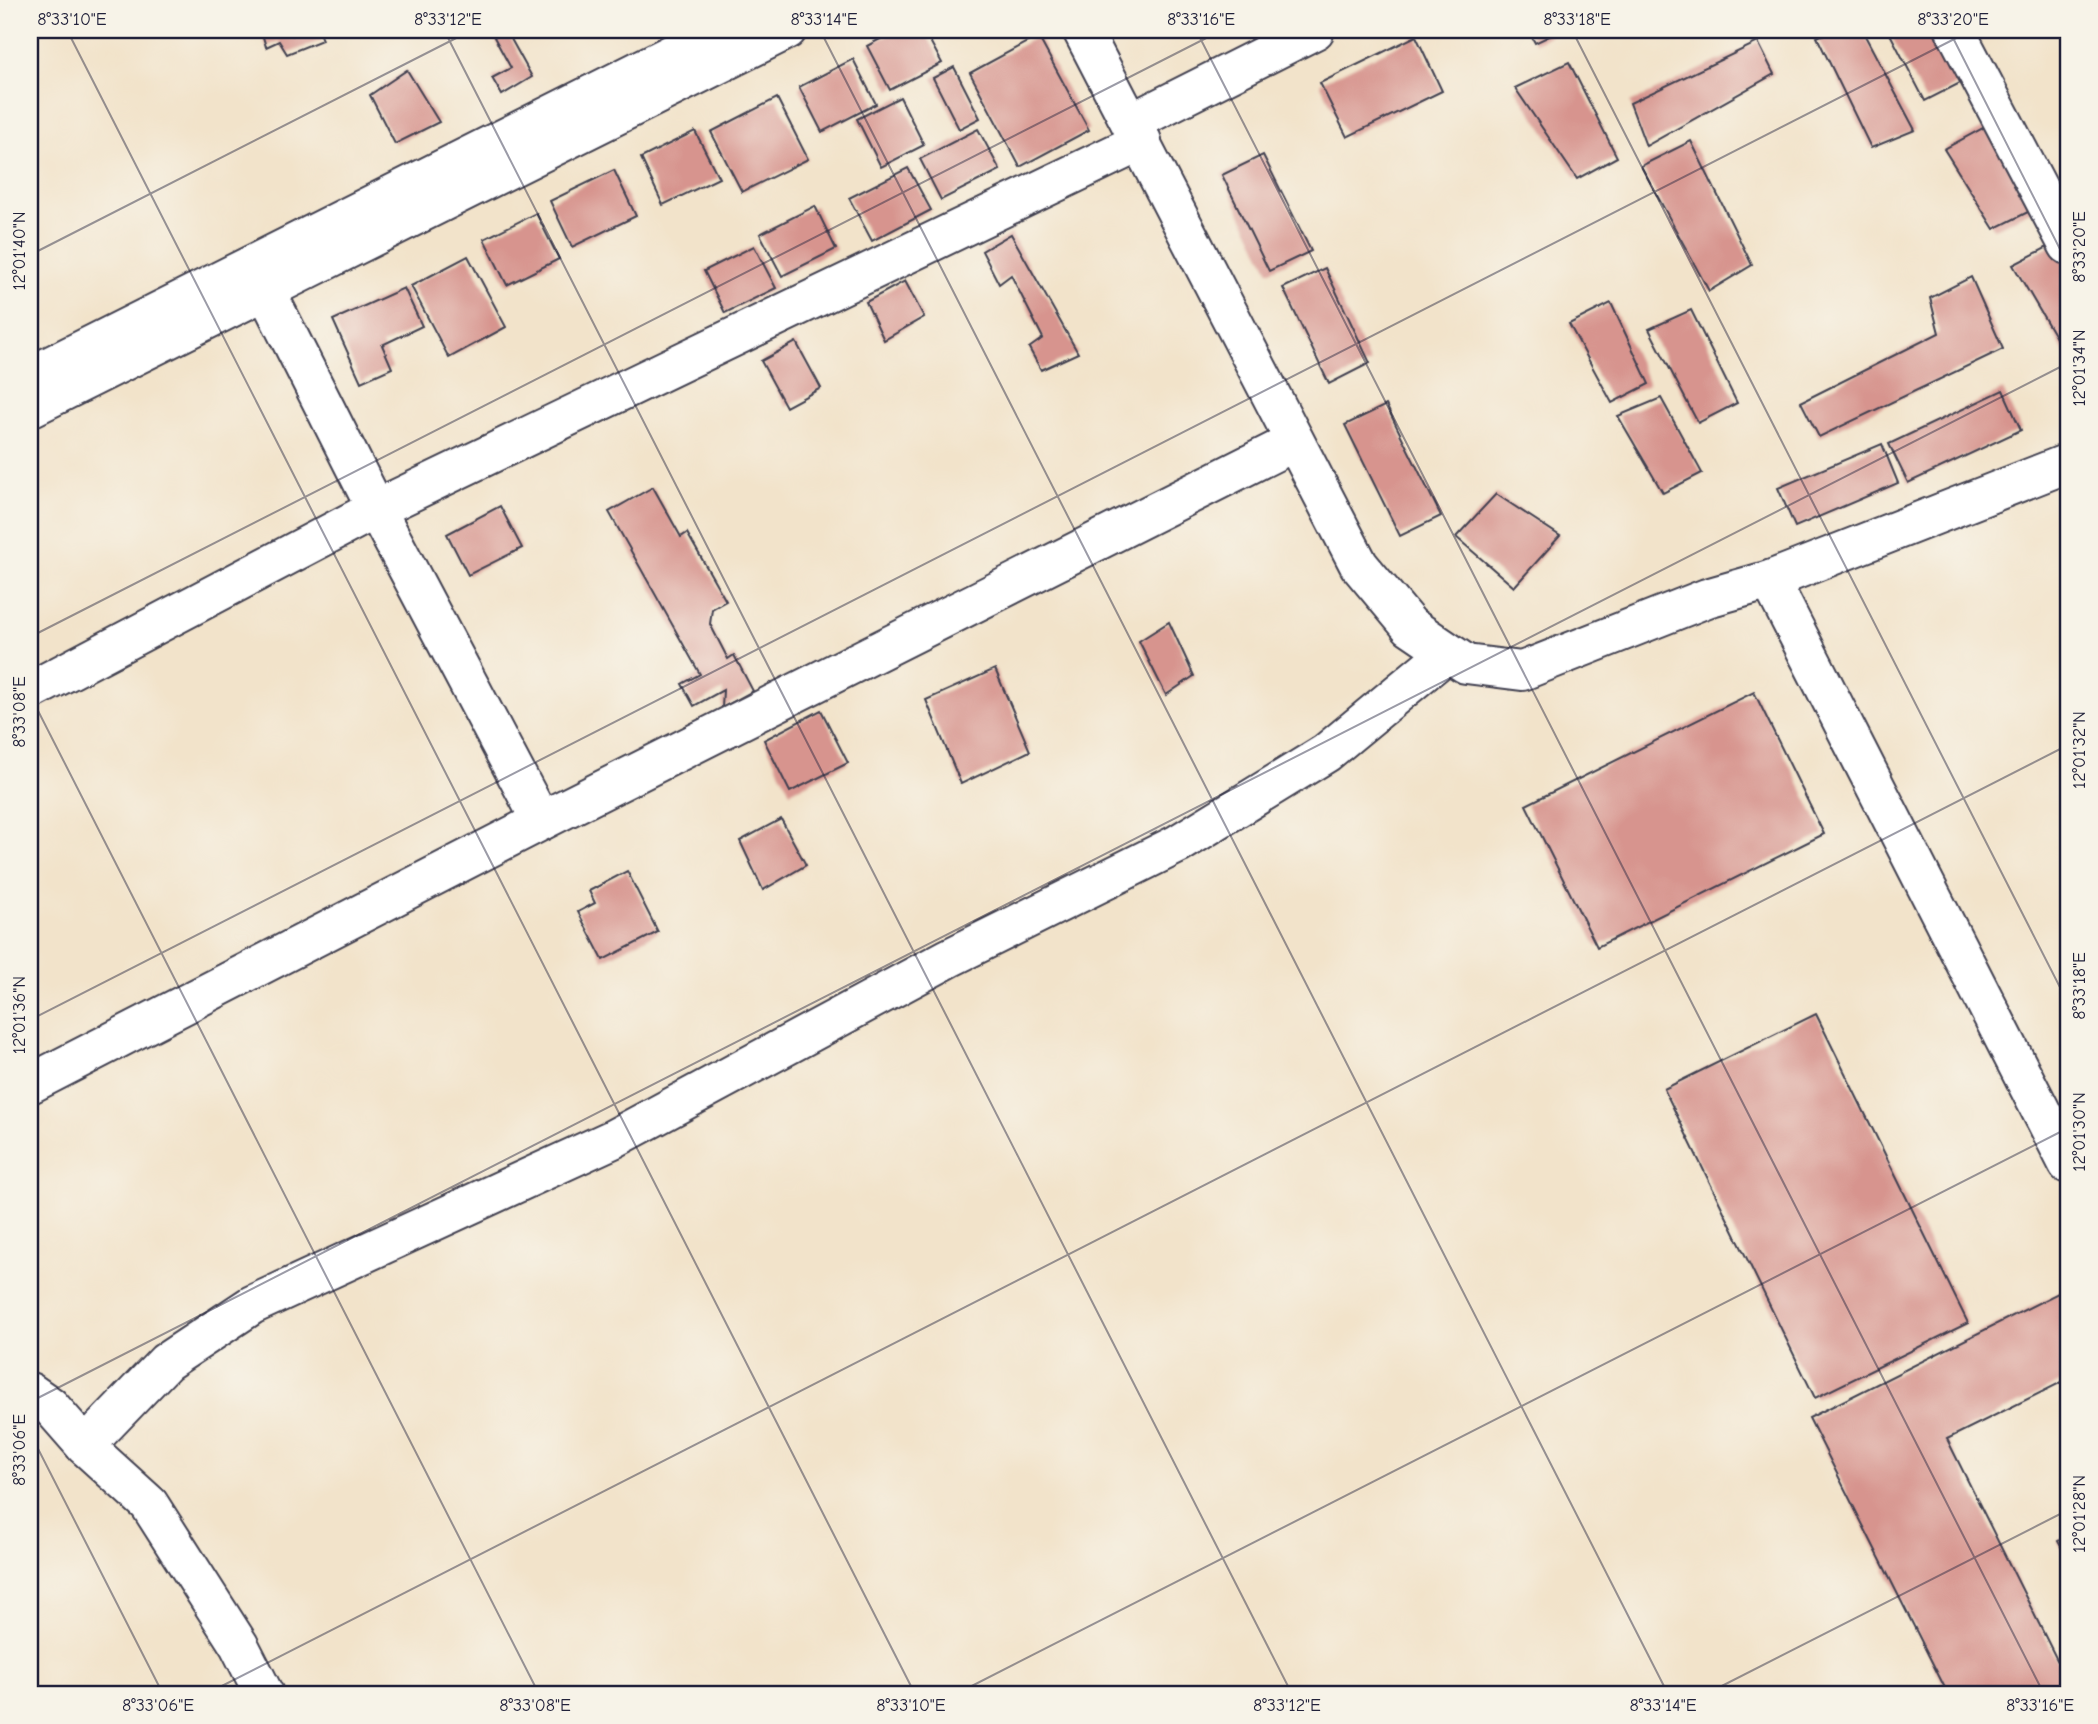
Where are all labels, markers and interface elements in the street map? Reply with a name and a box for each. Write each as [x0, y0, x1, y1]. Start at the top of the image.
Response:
text: 8°33'10"E [37, 9, 107, 30]
text: 8°33'12"E [414, 9, 482, 30]
text: 8°33'14"E [790, 9, 858, 30]
text: 8°33'16"E [1167, 9, 1235, 30]
text: 8°33'18"E [1543, 9, 1611, 30]
text: 8°33'20"E [1917, 9, 1989, 30]
text: 12°01'40"N [9, 211, 30, 291]
text: 8°33'20"E [2069, 211, 2090, 283]
text: 12°01'34"N [2069, 329, 2090, 407]
text: 8°33'08"E [9, 676, 30, 748]
text: 12°01'32"N [2069, 711, 2090, 789]
text: 8°33'18"E [2069, 952, 2090, 1020]
text: 12°01'36"N [9, 976, 30, 1054]
text: 12°01'30"N [2069, 1092, 2090, 1172]
text: 8°33'06"E [9, 1414, 30, 1486]
text: 12°01'28"N [2069, 1475, 2090, 1553]
text: 8°33'06"E [122, 1695, 194, 1716]
text: 8°33'08"E [499, 1695, 571, 1716]
text: 8°33'10"E [876, 1695, 946, 1716]
text: 8°33'12"E [1253, 1695, 1321, 1716]
text: 8°33'14"E [1629, 1695, 1697, 1716]
text: 8°33'16"E [2006, 1695, 2074, 1716]

